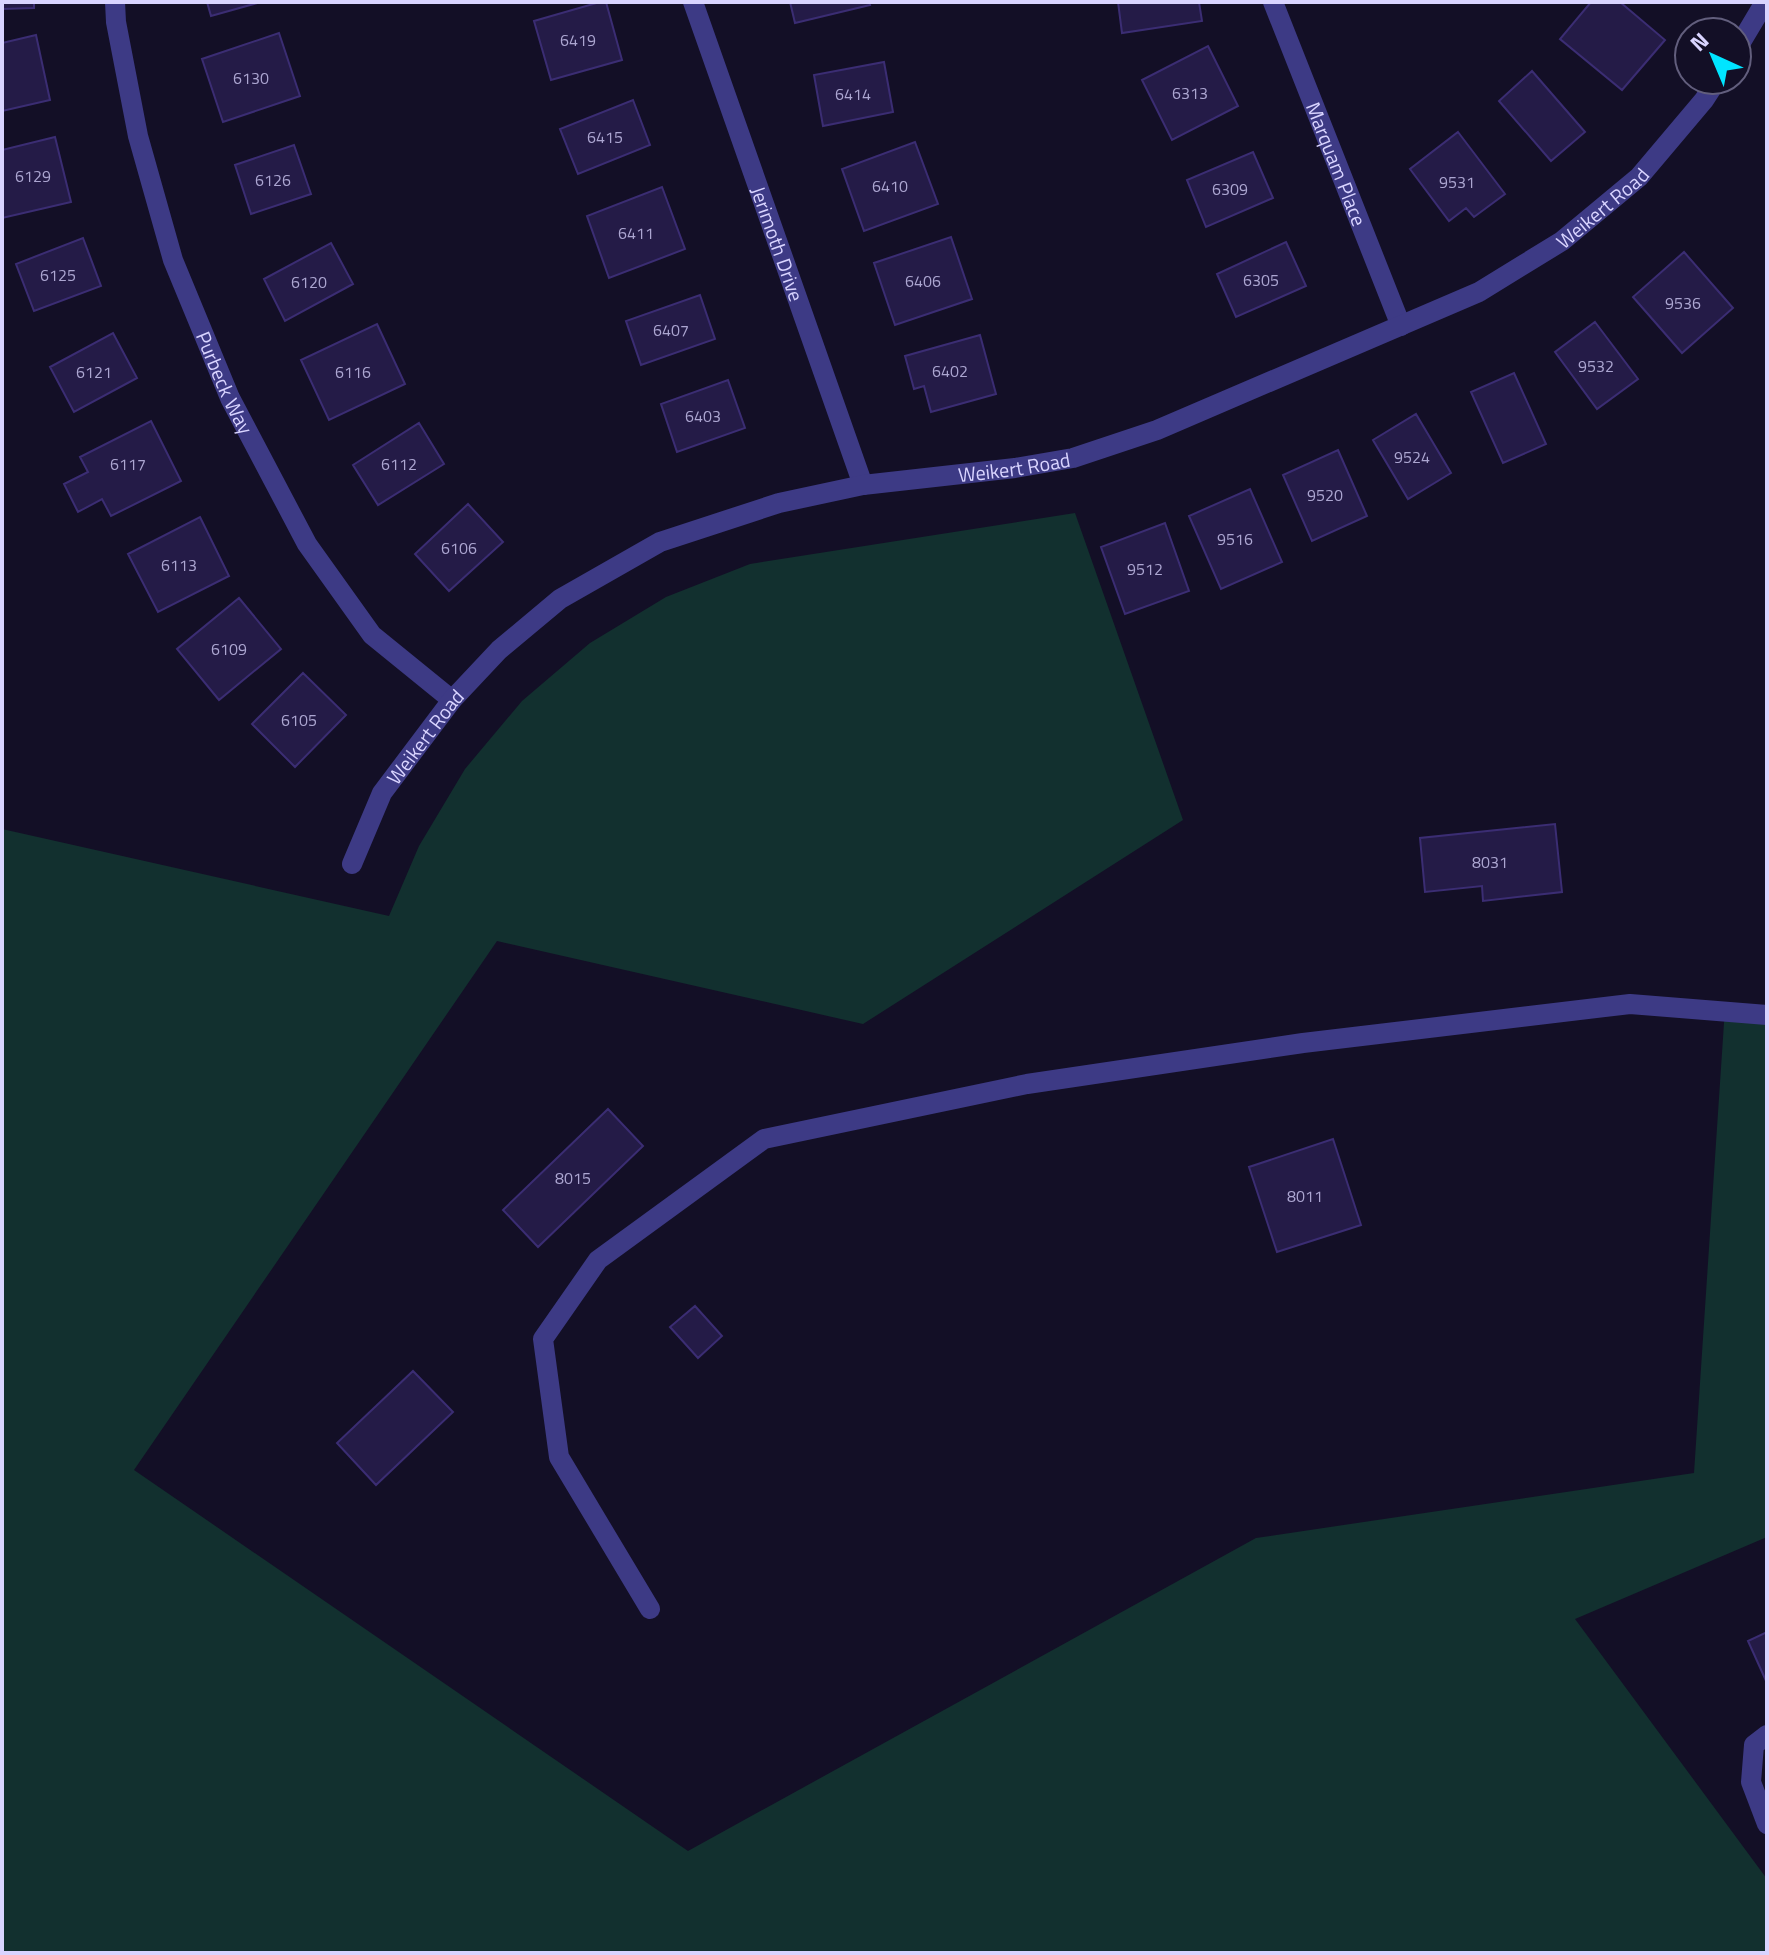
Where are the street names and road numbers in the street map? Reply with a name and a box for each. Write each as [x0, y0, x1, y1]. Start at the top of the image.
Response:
street label: Marquam Place [1298, 97, 1375, 230]
street label: Weikert Road [1549, 161, 1656, 256]
street label: Jerimoth Drive [743, 182, 813, 305]
street label: Purbeck Way [188, 326, 262, 440]
street label: Weikert Road [956, 443, 1073, 490]
street label: Weikert Road [378, 681, 471, 791]

